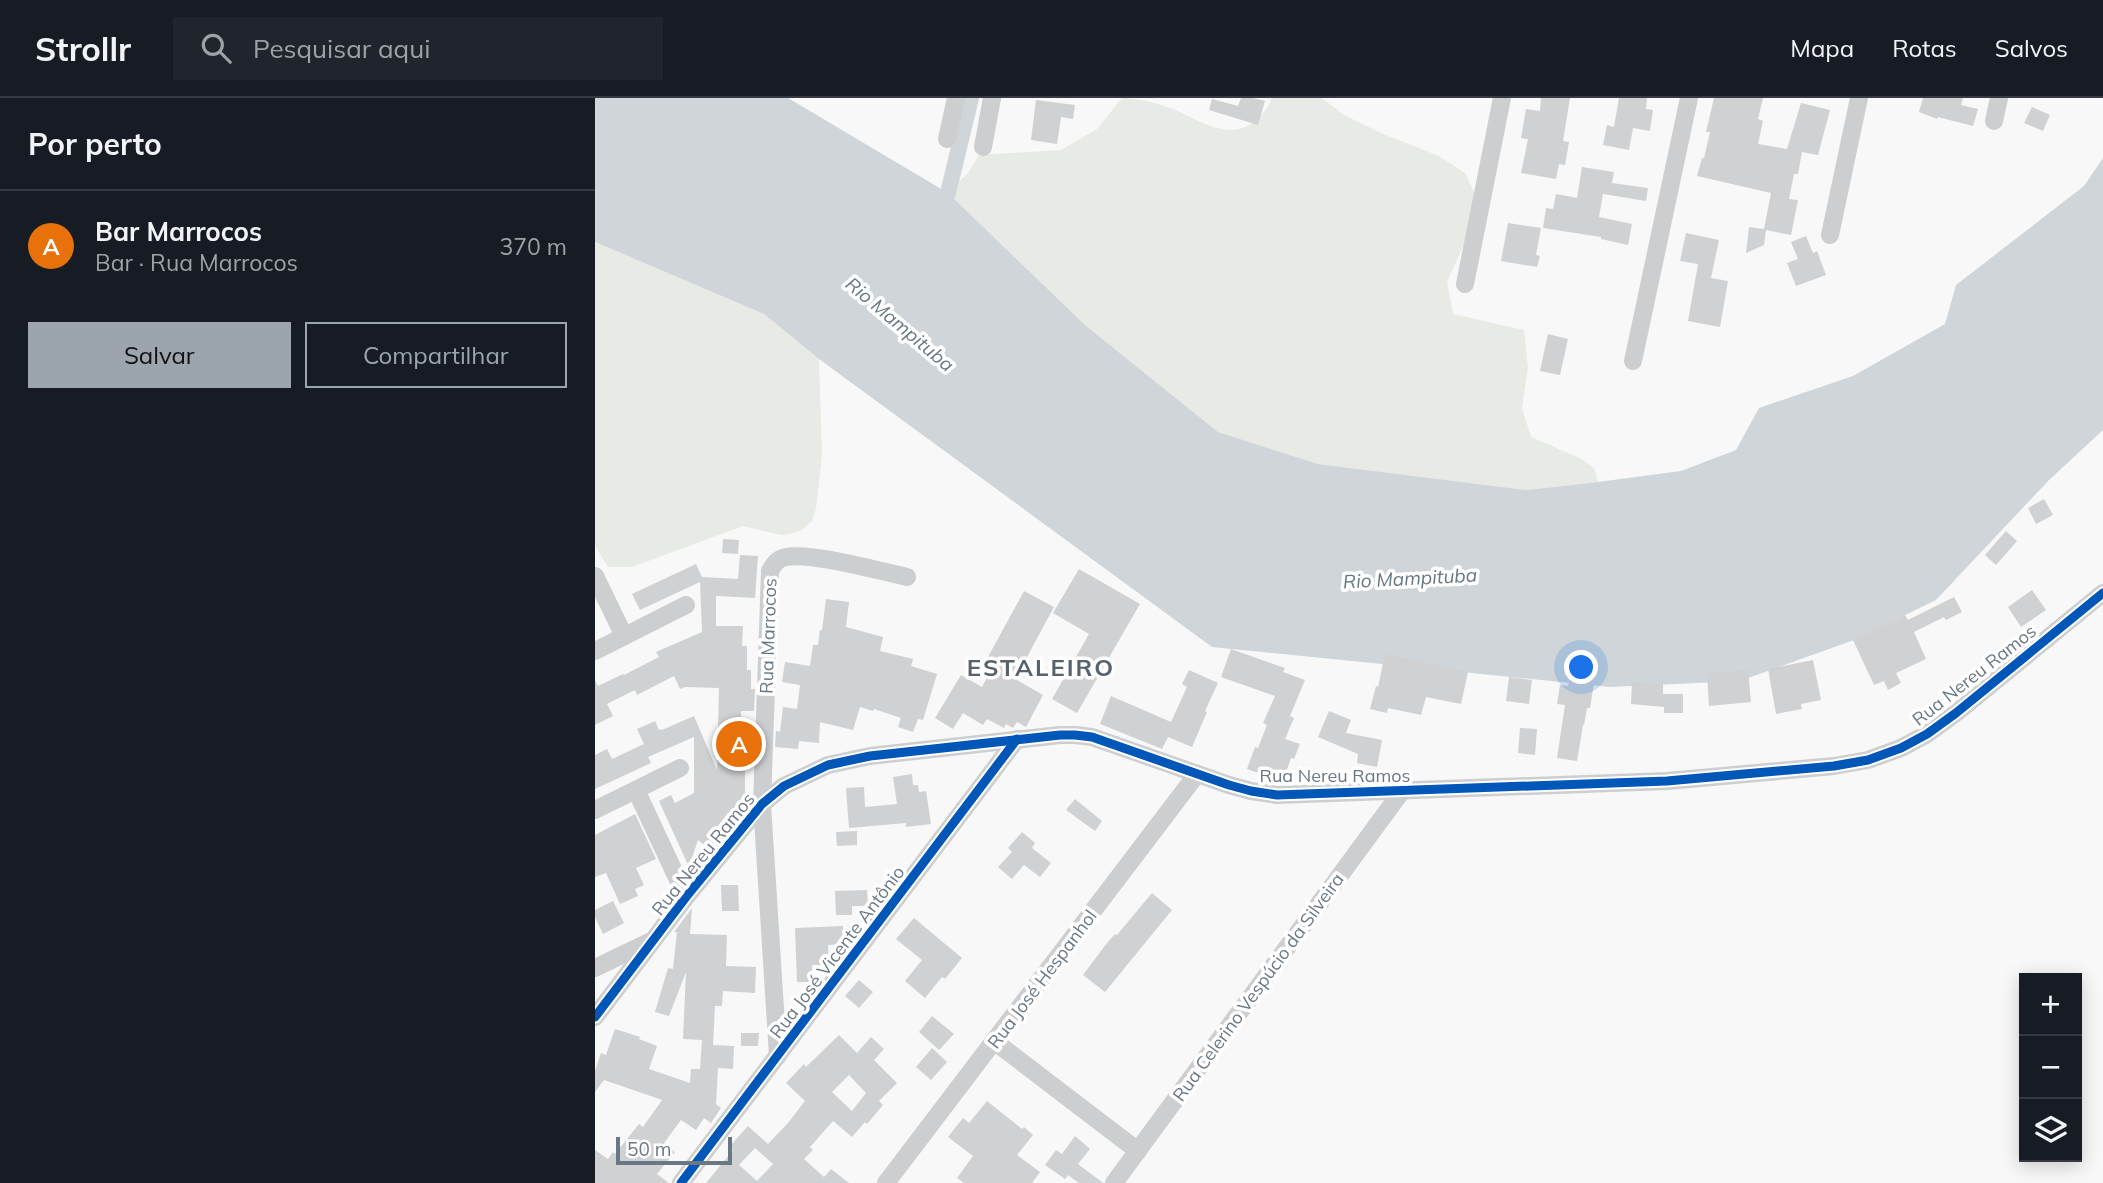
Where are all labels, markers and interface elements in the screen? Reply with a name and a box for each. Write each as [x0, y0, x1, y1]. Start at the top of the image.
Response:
search box [173, 17, 663, 80]
text: Strollr [35, 28, 131, 69]
icon: search [197, 29, 235, 67]
text: Pesquisar aqui [253, 32, 430, 65]
text: Mapa [1790, 33, 1854, 63]
text: Rotas [1892, 33, 1957, 63]
text: Salvos [1995, 33, 2068, 63]
text: Por perto [28, 125, 162, 163]
text: Bar Marrocos [95, 215, 262, 248]
text: A [42, 232, 60, 261]
text: 370 m [499, 232, 567, 261]
text: Bar · Rua Marrocos [95, 248, 298, 277]
water label: Rio Mampituba [841, 272, 959, 376]
button: Salvar [28, 322, 291, 388]
button: Compartilhar [305, 322, 567, 388]
water label: Rio Mampituba [1342, 563, 1478, 593]
street label: Rua Marrocos [754, 578, 782, 694]
street label: Rua Nereu Ramos [1907, 619, 2041, 731]
your location [1564, 650, 1598, 684]
district label: ESTALEIRO [967, 652, 1115, 682]
pin: A [716, 718, 762, 770]
street label: Rua Nereu Ramos [1259, 764, 1411, 787]
street label: Rua Nereu Ramos [647, 788, 760, 920]
street label: Rua José Vicente Antônio [765, 861, 909, 1043]
street label: Rua Celerino Vespúcio da Silveira [1167, 868, 1349, 1106]
street label: Rua José Hespanhol [982, 905, 1102, 1053]
map controls [2019, 973, 2082, 1162]
button: + [2019, 973, 2082, 1036]
button: − [2019, 1036, 2082, 1099]
button: layers [2019, 1099, 2082, 1162]
scale bar [616, 1134, 731, 1166]
text: 50 m [627, 1137, 671, 1161]

